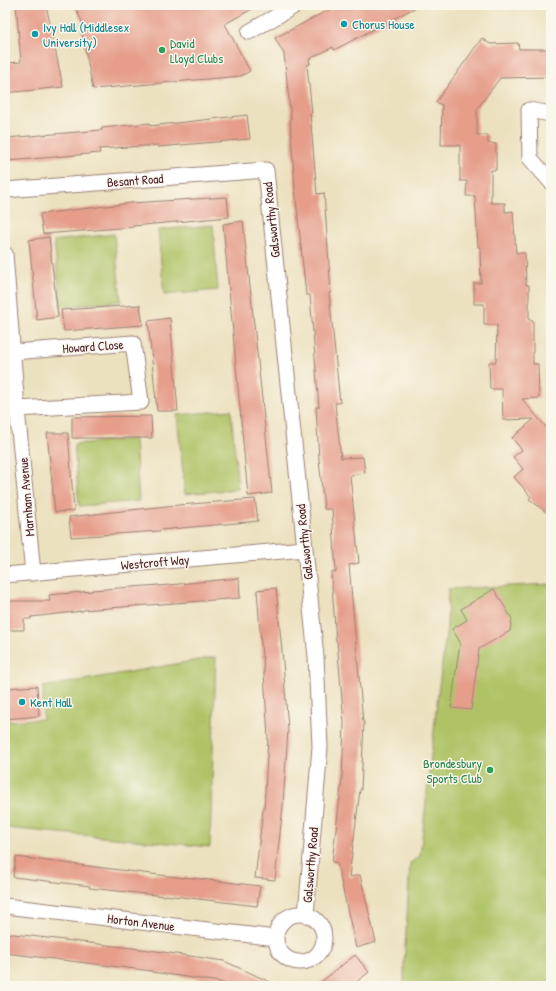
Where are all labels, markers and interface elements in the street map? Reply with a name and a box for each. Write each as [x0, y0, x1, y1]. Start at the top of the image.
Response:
place label: Chorus House [352, 15, 415, 33]
place label: Ivy Hall (Middlesex University) [43, 18, 129, 51]
marker: Chorus House [339, 19, 349, 29]
marker: Ivy Hall (Middlesex University) [30, 29, 40, 39]
place label: David Lloyd Clubs [170, 34, 223, 67]
marker: David Lloyd Clubs [157, 45, 167, 55]
street label: Besant Road [106, 169, 164, 191]
street label: Galsworthy Road [258, 181, 284, 259]
street label: Howard Close [62, 335, 124, 357]
street label: Marnham Avenue [14, 457, 38, 537]
street label: Galsworthy Road [291, 503, 317, 581]
street label: Westcroft Way [120, 550, 190, 574]
place label: Kent Hall [30, 693, 72, 711]
marker: Kent Hall [17, 697, 27, 707]
place label: Brondesbury Sports Club [423, 754, 482, 787]
marker: Brondesbury Sports Club [485, 765, 495, 775]
street label: Galsworthy Road [298, 826, 322, 904]
street label: Horton Avenue [106, 909, 176, 935]

